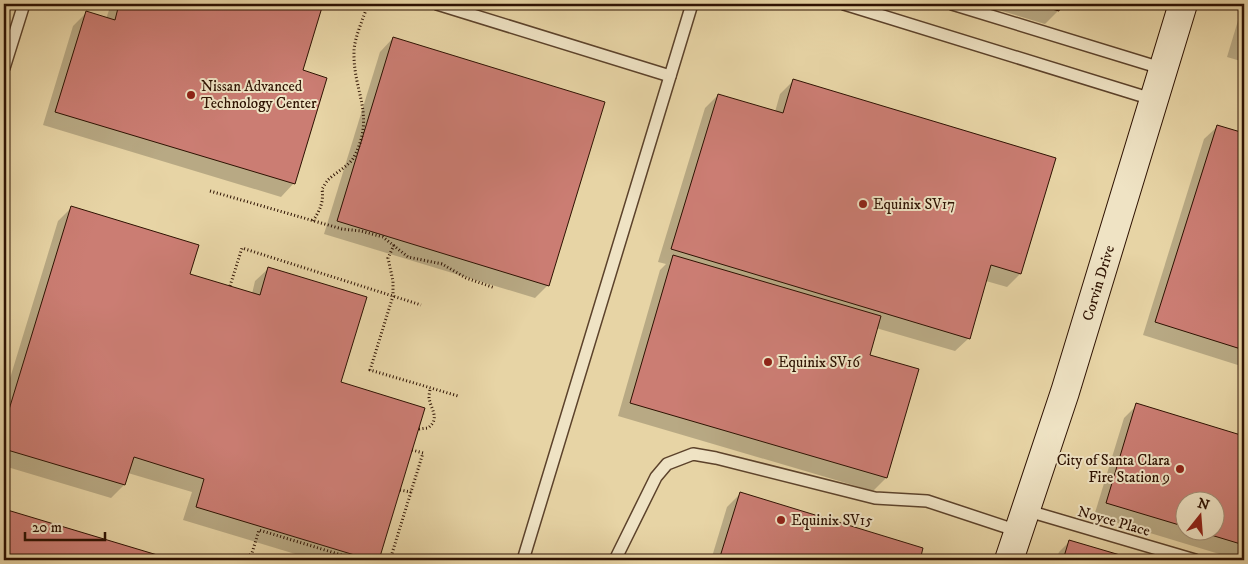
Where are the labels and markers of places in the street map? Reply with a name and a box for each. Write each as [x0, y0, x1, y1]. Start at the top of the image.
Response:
place label: Nissan Advanced Technology Center [201, 77, 317, 113]
marker: Nissan Advanced Technology Center [185, 89, 197, 101]
place label: Equinix SV17 [873, 195, 955, 214]
marker: Equinix SV17 [857, 198, 869, 210]
place label: Equinix SV16 [778, 353, 861, 372]
marker: Equinix SV16 [762, 356, 774, 368]
place label: City of Santa Clara Fire Station 9 [1057, 451, 1171, 487]
marker: City of Santa Clara Fire Station 9 [1174, 463, 1186, 475]
place label: Equinix SV15 [791, 511, 873, 530]
marker: Equinix SV15 [775, 514, 787, 526]

